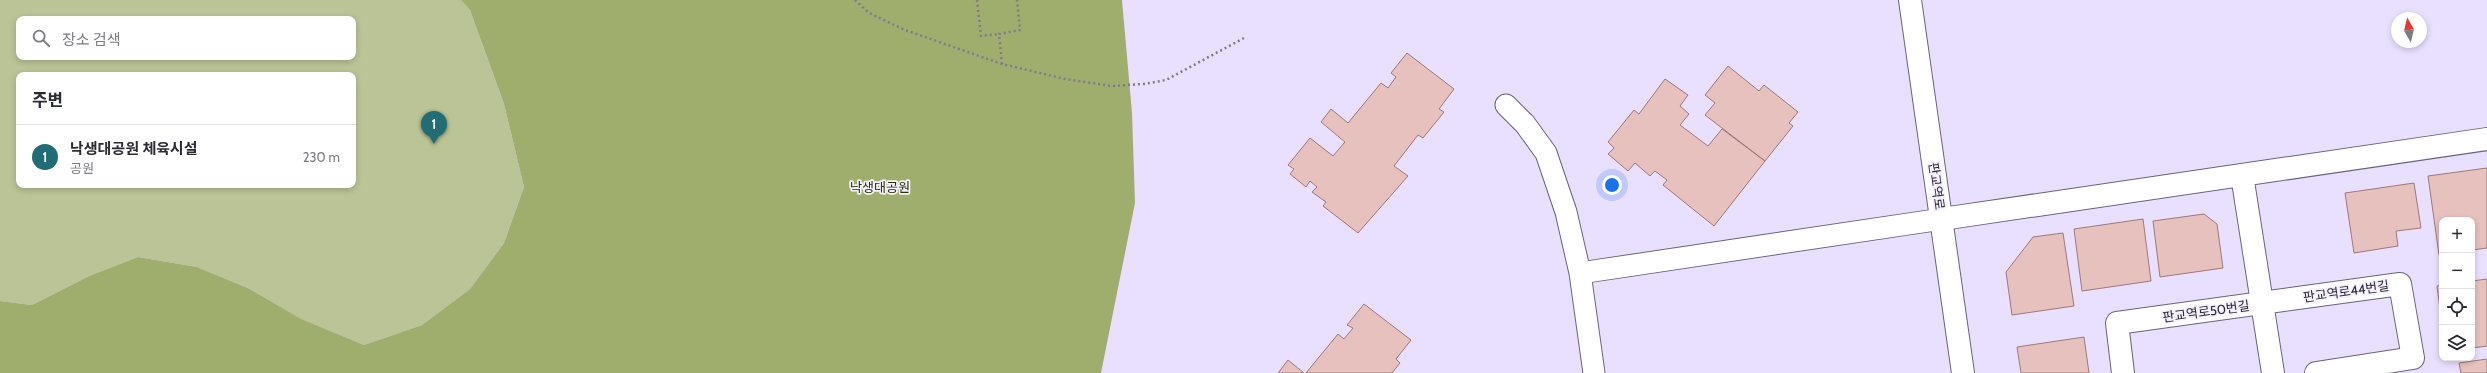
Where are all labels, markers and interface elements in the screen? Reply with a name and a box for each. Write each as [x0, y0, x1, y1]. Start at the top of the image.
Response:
north arrow [2391, 12, 2427, 48]
search box [16, 16, 356, 60]
icon: search [30, 27, 52, 49]
text: 장소 검색 [62, 31, 121, 49]
text: 주변 [32, 90, 63, 110]
pin: 1 [421, 111, 447, 144]
text: 낙생대공원 체육시설 [70, 140, 198, 158]
text: 1 [43, 149, 47, 165]
text: 230 m [303, 149, 340, 165]
text: 공원 [70, 160, 94, 176]
street label: 판교역로 [1926, 161, 1948, 211]
your location [1602, 175, 1622, 195]
park label: 낙생대공원 [850, 179, 910, 195]
map controls [2439, 217, 2475, 361]
button: + [2439, 217, 2475, 253]
button: − [2439, 253, 2475, 289]
street label: 판교역로44번길 [2302, 277, 2390, 305]
button: locate [2439, 289, 2475, 325]
street label: 판교역로50번길 [2161, 297, 2251, 325]
button: layers [2439, 325, 2475, 361]

